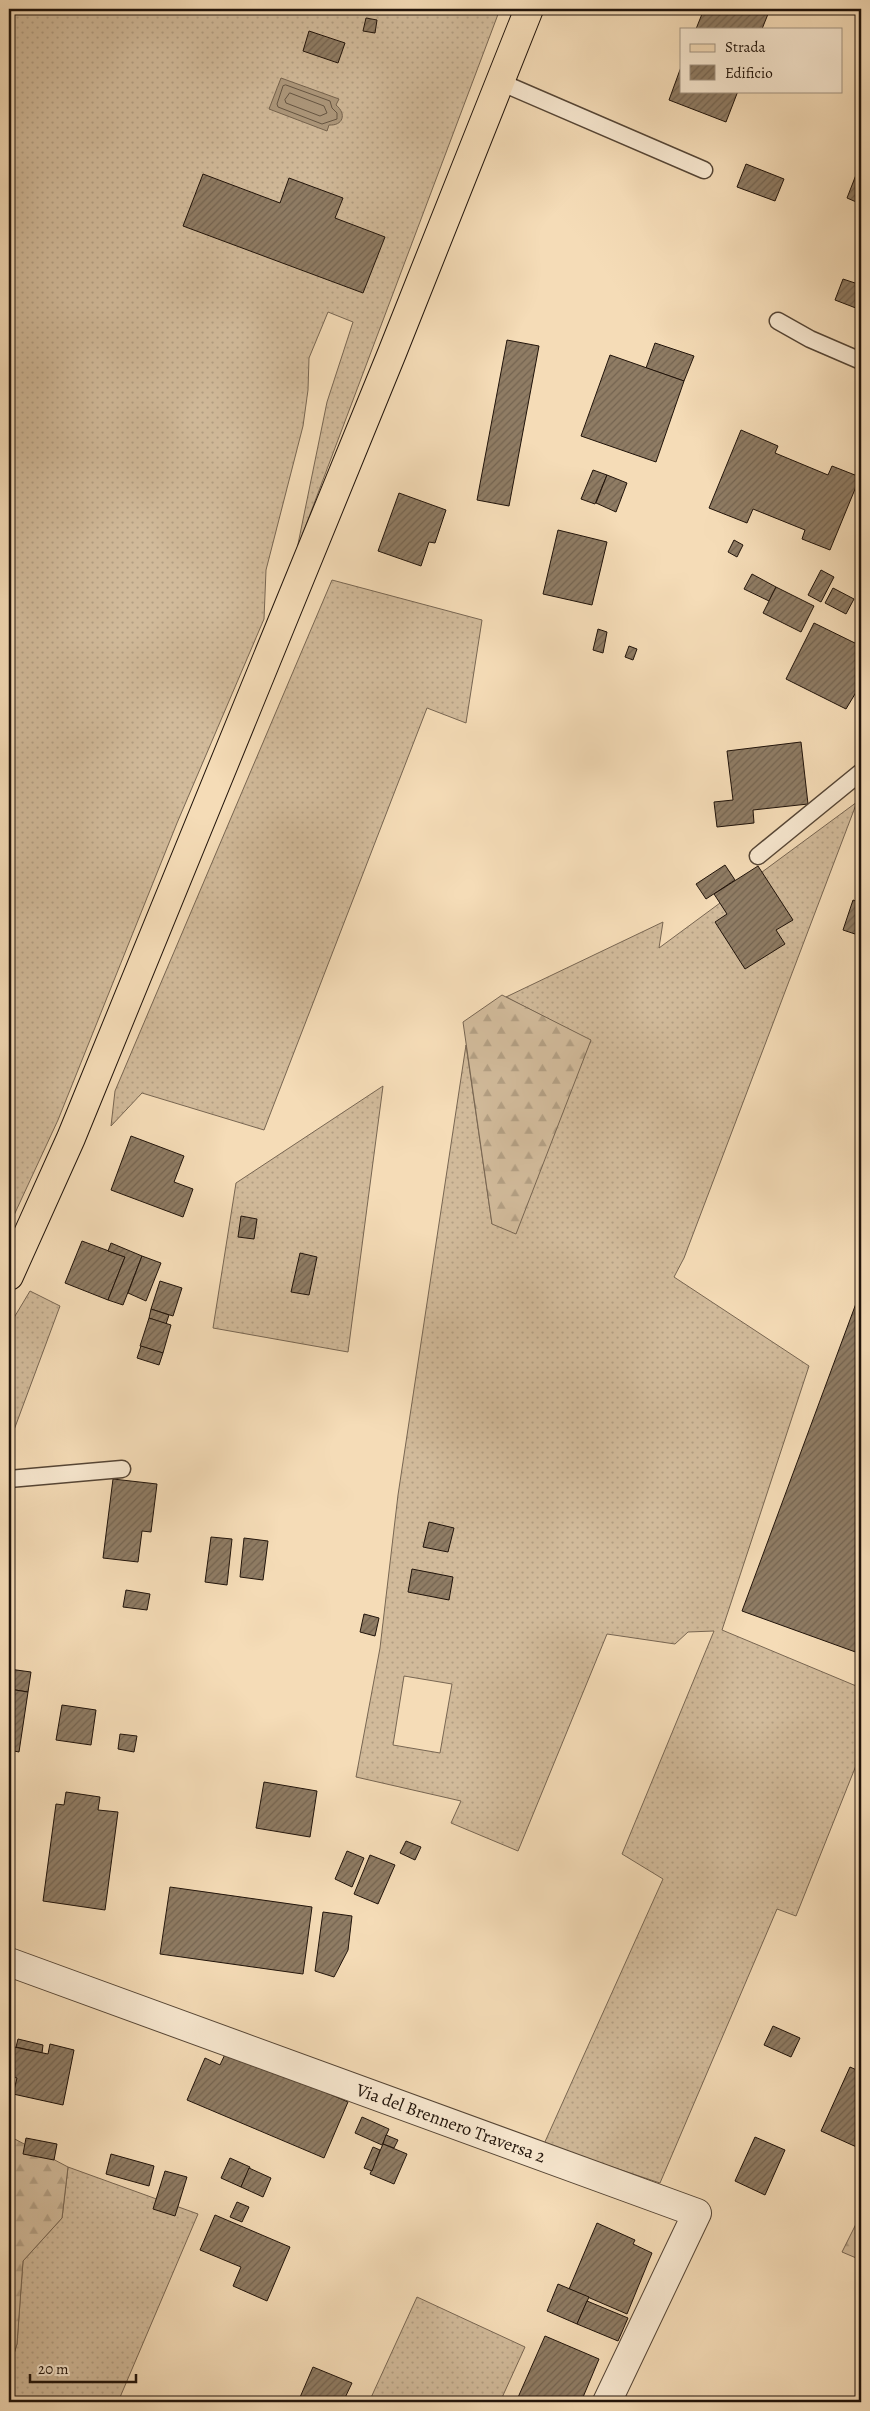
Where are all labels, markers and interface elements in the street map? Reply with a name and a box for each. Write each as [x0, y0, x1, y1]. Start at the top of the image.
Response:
legend [680, 28, 842, 92]
text: Strada [725, 37, 766, 57]
text: Edificio [725, 63, 773, 83]
street label: Via del Brennero Traversa 2 [352, 2077, 549, 2169]
scale bar [30, 2351, 136, 2383]
text: 20 m [38, 2359, 69, 2379]

